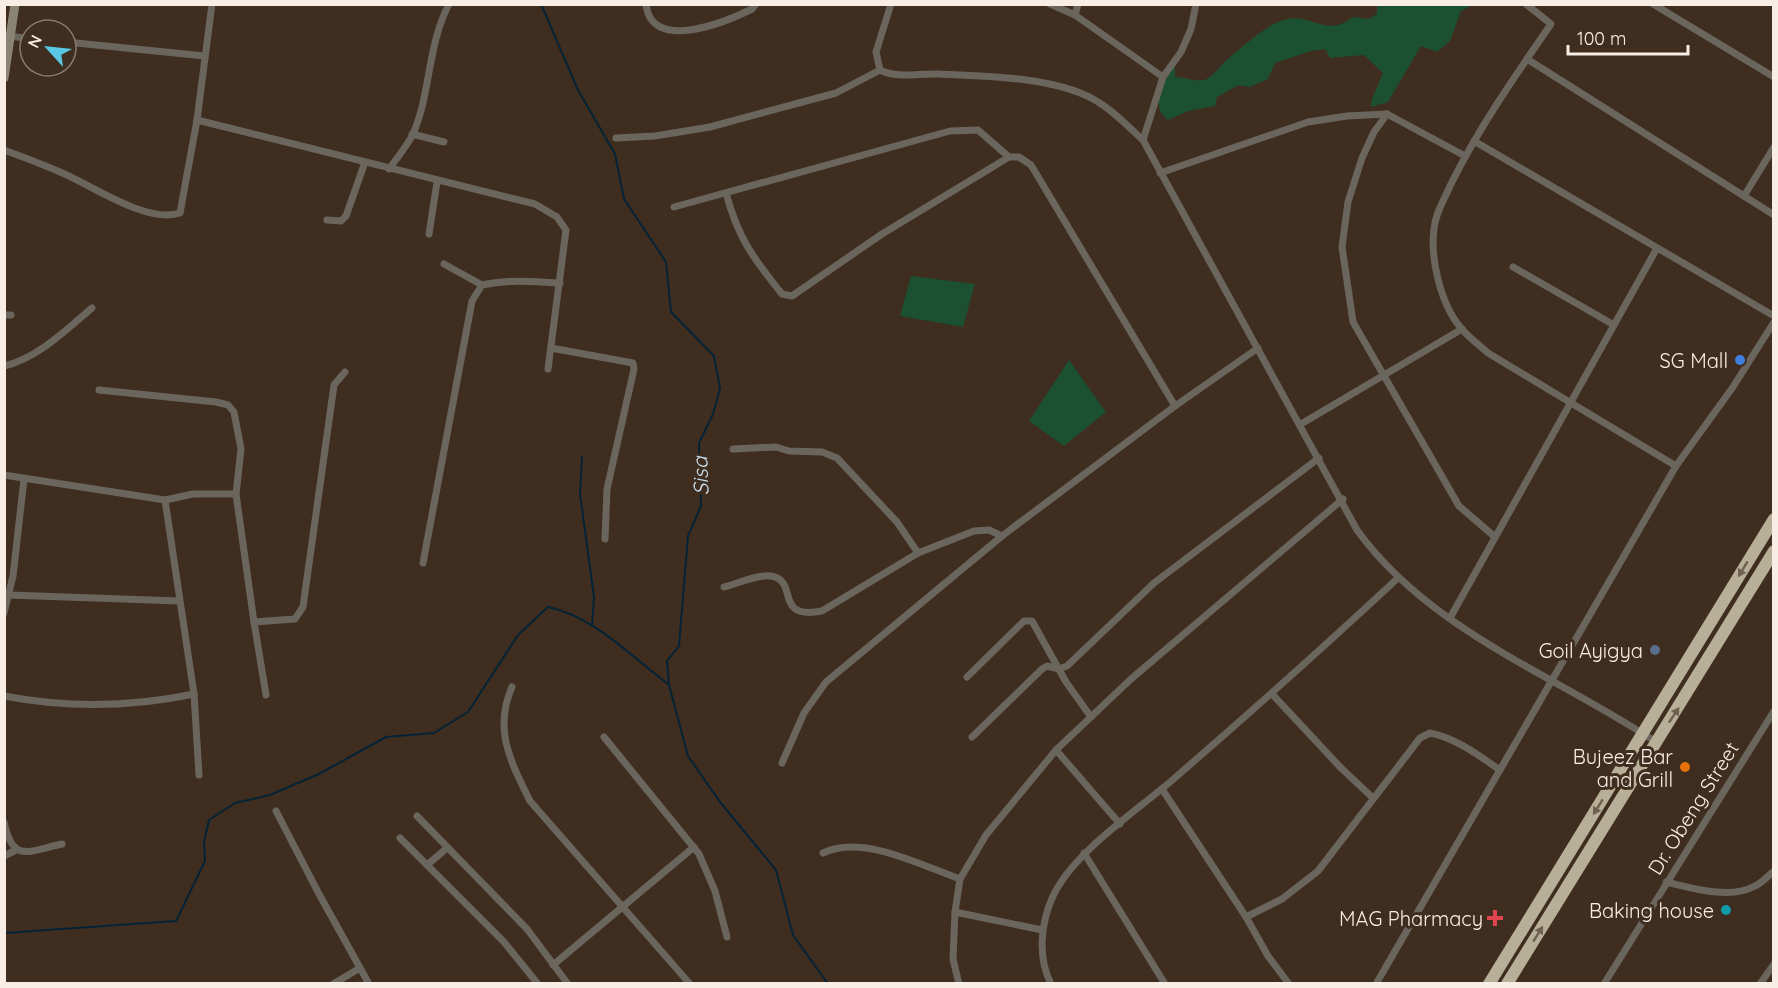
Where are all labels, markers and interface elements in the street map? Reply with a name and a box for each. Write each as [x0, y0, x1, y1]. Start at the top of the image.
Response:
north arrow [18, 18, 78, 78]
scale bar [1568, 18, 1688, 56]
text: 100 m [1577, 27, 1626, 50]
text: N [23, 31, 46, 51]
place label: SG Mall [1660, 348, 1728, 373]
marker: SG Mall [1733, 353, 1747, 367]
water label: Sisa [686, 455, 714, 496]
one-way arrow [1738, 561, 1749, 577]
place label: Goil Ayigya [1539, 638, 1643, 663]
marker: Goil Ayigya [1648, 643, 1662, 657]
one-way arrow [1668, 707, 1680, 723]
street label: Dr. Obeng Street [1642, 737, 1744, 879]
place label: Bujeez Bar and Grill [1573, 744, 1673, 792]
marker: Bujeez Bar and Grill [1678, 760, 1692, 774]
one-way arrow [1593, 799, 1604, 815]
place label: Baking house [1589, 898, 1714, 923]
marker: Baking house [1719, 903, 1733, 917]
place label: MAG Pharmacy [1339, 906, 1483, 931]
marker: MAG Pharmacy [1488, 911, 1502, 925]
one-way arrow [1532, 926, 1543, 942]

